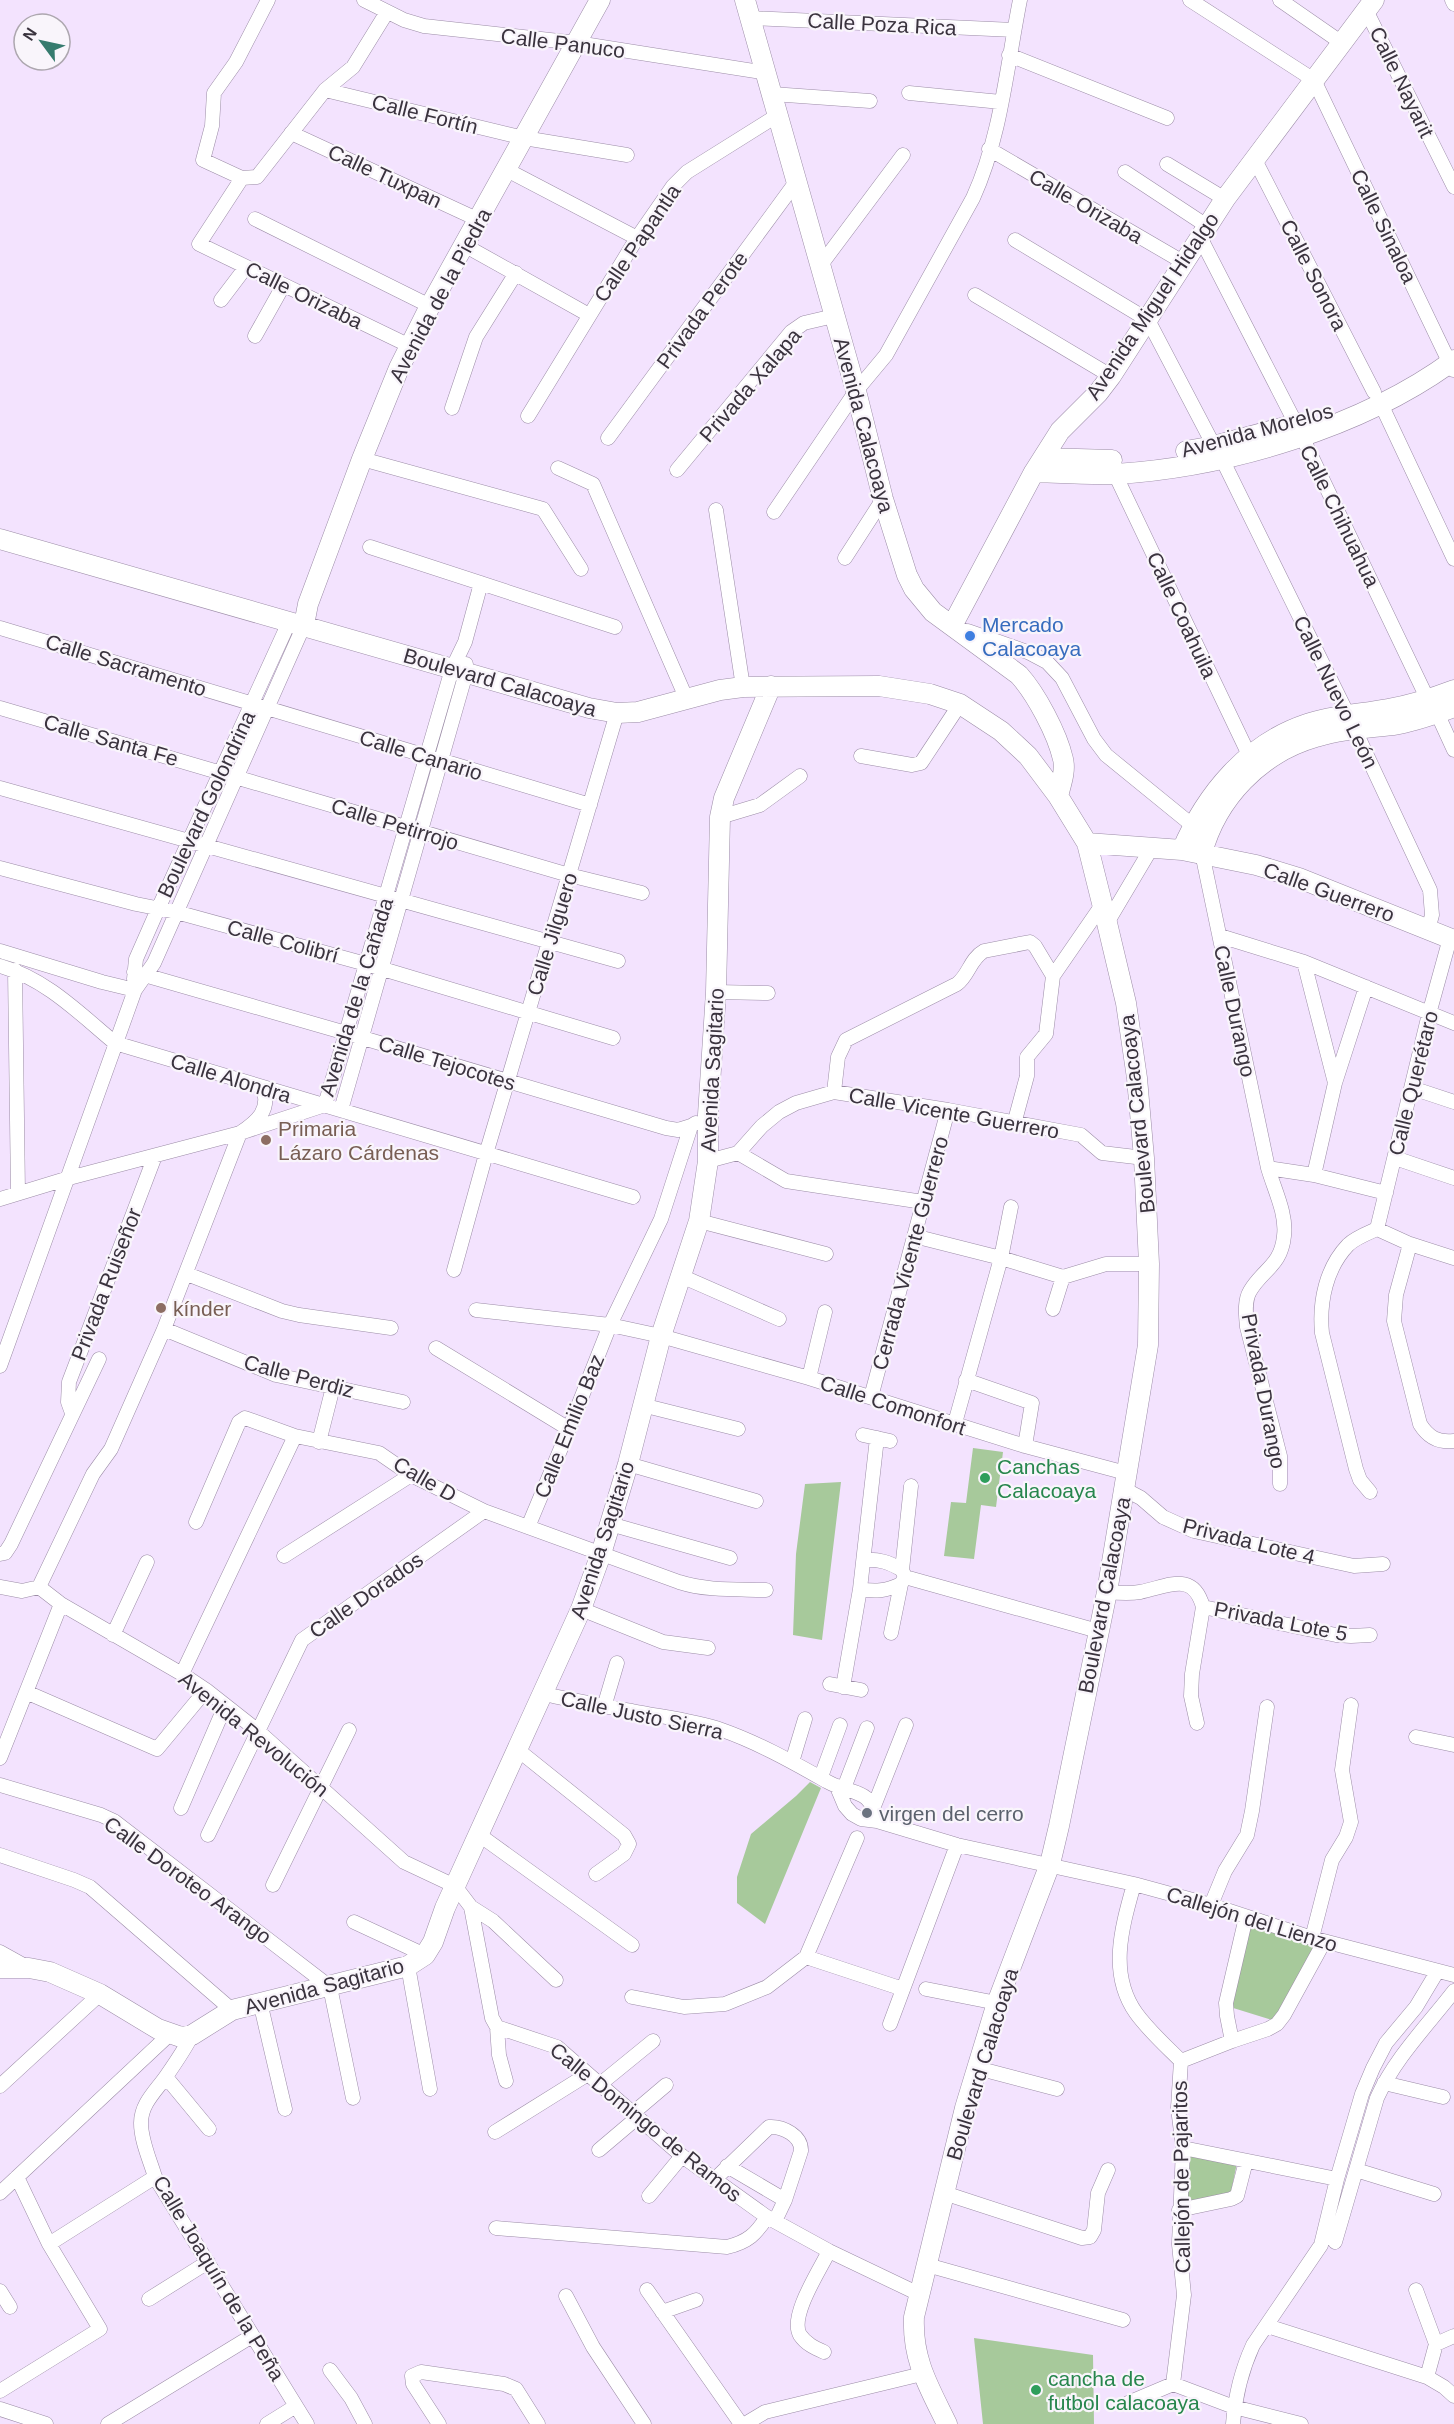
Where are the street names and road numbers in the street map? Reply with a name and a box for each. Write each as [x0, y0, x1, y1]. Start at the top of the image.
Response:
street label: Calle Poza Rica [807, 9, 958, 39]
street label: Calle Nayarit [1365, 23, 1439, 141]
street label: Calle Panuco [500, 24, 626, 62]
street label: Calle Fortín [370, 90, 480, 138]
street label: Calle Tuxpan [325, 140, 445, 212]
street label: Calle Orizaba [1025, 164, 1147, 248]
street label: Calle Sinaloa [1347, 165, 1422, 287]
street label: Calle Papantla [589, 180, 685, 306]
street label: Avenida de la Piedra [384, 204, 496, 386]
street label: Avenida Miguel Hidalgo [1081, 208, 1223, 404]
street label: Calle Sonora [1276, 216, 1352, 335]
street label: Privada Perote [652, 247, 752, 373]
street label: Calle Orizaba [242, 257, 366, 333]
street label: Privada Xalapa [695, 323, 806, 446]
street label: Avenida Calacoaya [830, 335, 899, 515]
street label: Avenida Morelos [1179, 399, 1335, 461]
street label: Calle Chihuahua [1296, 441, 1385, 591]
street label: Calle Coahuila [1143, 548, 1221, 682]
street label: Calle Nuevo León [1289, 612, 1383, 772]
street label: Calle Sacramento [43, 630, 209, 700]
street label: Boulevard Calacoaya [401, 643, 599, 721]
street label: Boulevard Golondrina [153, 707, 259, 901]
street label: Calle Santa Fe [41, 710, 181, 770]
street label: Calle Canario [357, 725, 485, 785]
street label: Calle Petirrojo [329, 794, 461, 854]
street label: Calle Guerrero [1260, 858, 1398, 926]
street label: Calle Jilguero [522, 870, 582, 998]
street label: Avenida de la Cañada [315, 895, 397, 1099]
street label: Calle Colibrí [225, 915, 341, 967]
street label: Calle Durango [1210, 943, 1260, 1079]
street label: Avenida Sagitario [696, 987, 728, 1153]
street label: Calle Querétaro [1384, 1008, 1442, 1158]
street label: Boulevard Calacoaya [1115, 1013, 1159, 1214]
street label: Calle Tejocotes [376, 1031, 518, 1095]
street label: Calle Alondra [168, 1049, 294, 1107]
street label: Calle Vicente Guerrero [847, 1083, 1061, 1143]
street label: Cerrada Vicente Guerrero [868, 1134, 952, 1372]
street label: Privada Ruiseñor [66, 1205, 146, 1363]
street label: Privada Durango [1238, 1311, 1290, 1471]
street label: Calle Perdiz [241, 1350, 357, 1402]
street label: Calle Emilio Baz [530, 1351, 608, 1501]
street label: Calle Comonfort [817, 1371, 969, 1439]
street label: Calle D [389, 1452, 461, 1506]
street label: Avenida Sagitario [566, 1458, 638, 1622]
street label: Boulevard Calacoaya [1074, 1495, 1134, 1695]
street label: Privada Lote 4 [1181, 1513, 1318, 1569]
street label: Calle Dorados [305, 1547, 427, 1643]
street label: Privada Lote 5 [1212, 1597, 1350, 1645]
street label: Avenida Revolución [175, 1667, 333, 1801]
street label: Calle Justo Sierra [559, 1687, 726, 1744]
street label: Calle Doroteo Arango [100, 1812, 276, 1948]
street label: Callejón del Lienzo [1164, 1882, 1340, 1956]
street label: Avenida Sagitario [242, 1954, 406, 2018]
street label: Boulevard Calacoaya [942, 1965, 1022, 2163]
street label: Calle Domingo de Ramos [546, 2038, 746, 2206]
street label: Callejón de Pajaritos [1168, 2081, 1194, 2273]
street label: Calle Joaquín de la Peña [149, 2172, 289, 2385]

